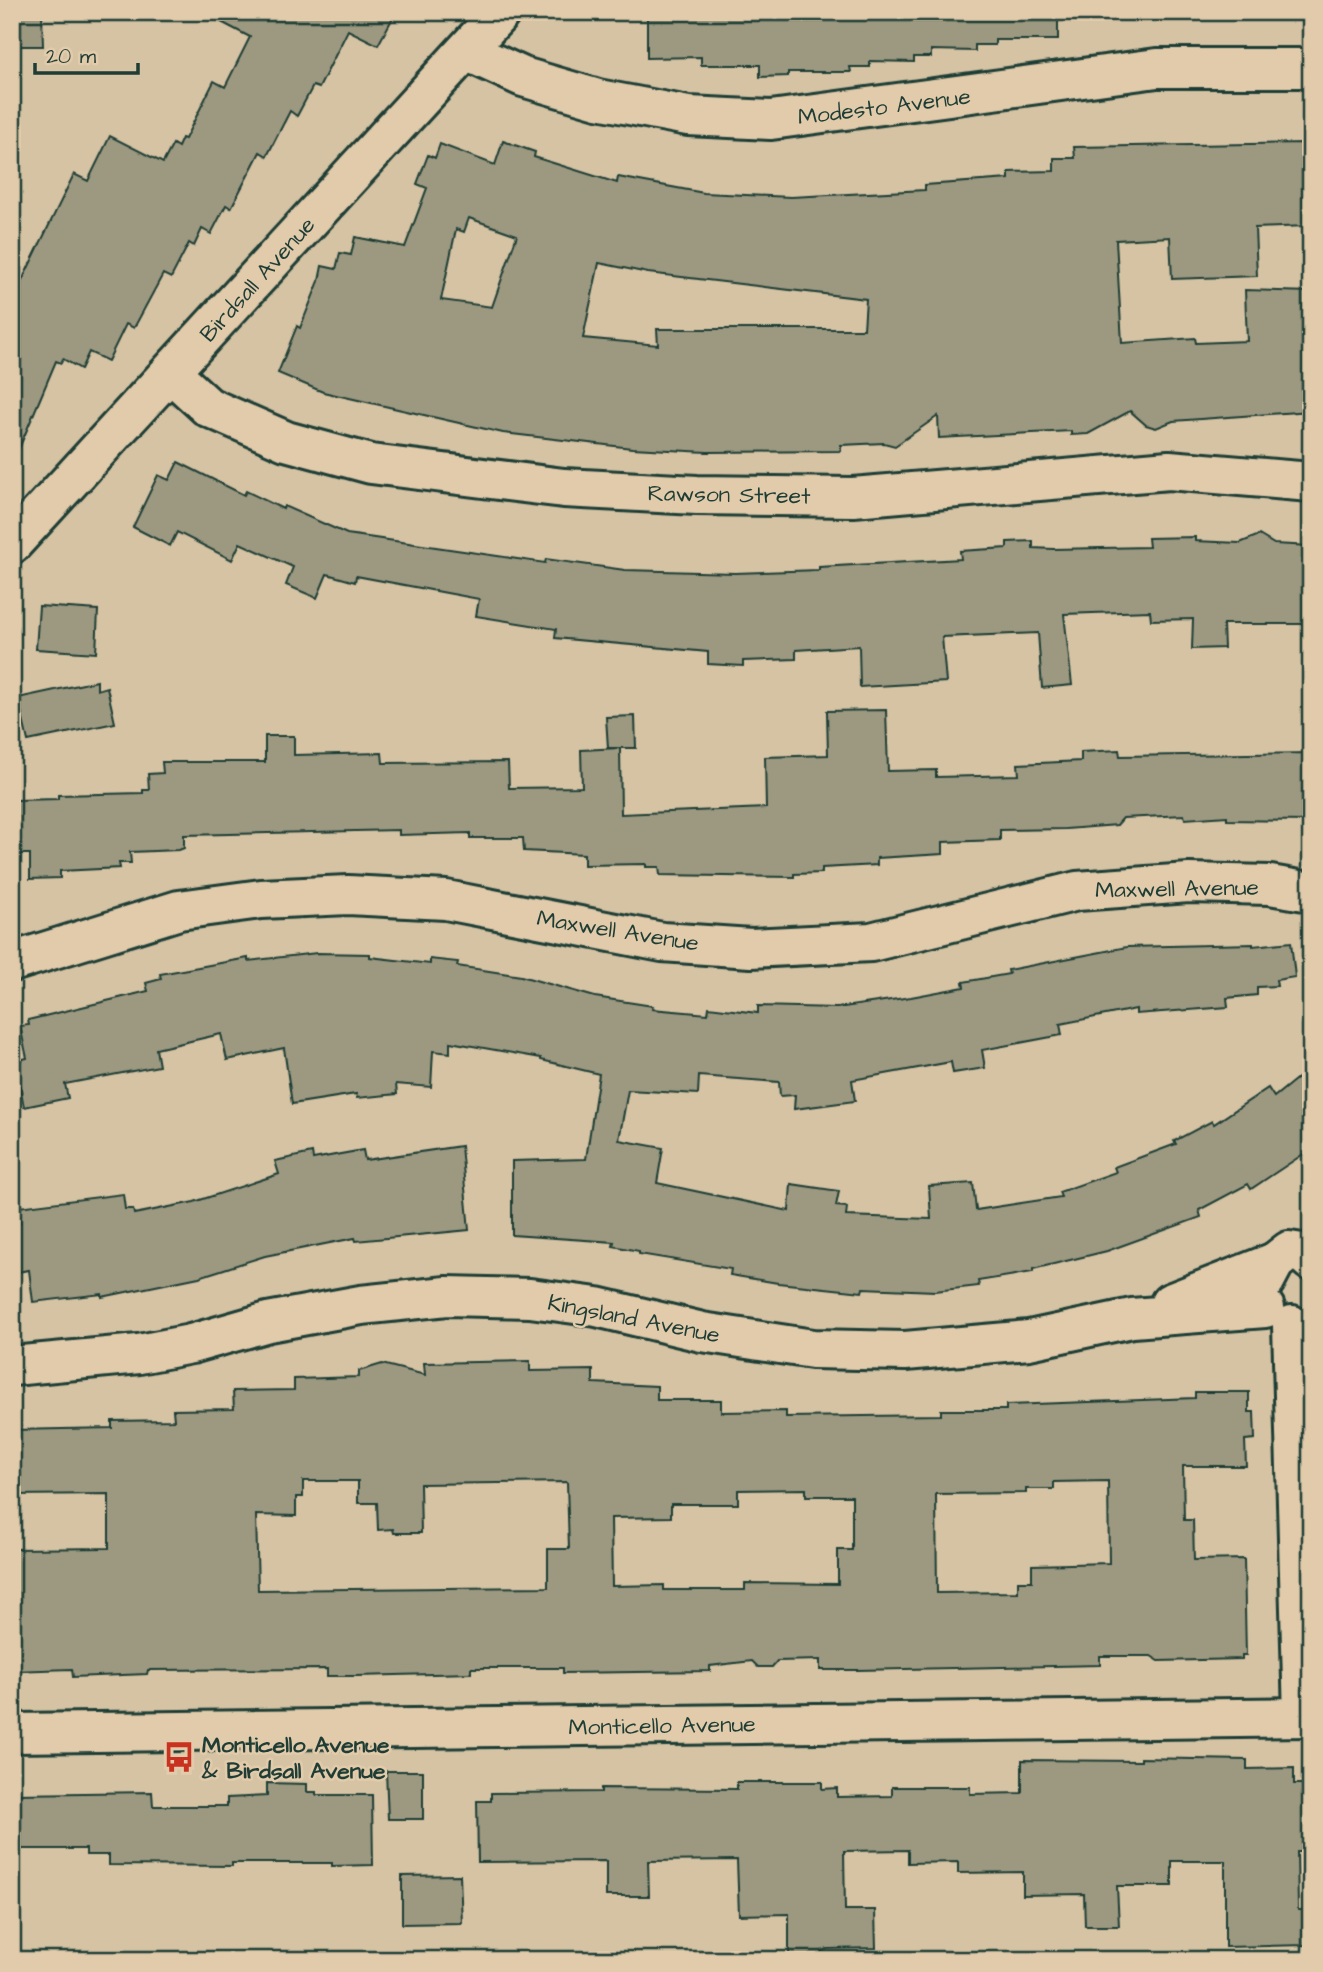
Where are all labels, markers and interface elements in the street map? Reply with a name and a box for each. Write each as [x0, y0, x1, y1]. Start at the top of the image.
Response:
scale bar [35, 32, 138, 76]
text: 20 m [46, 42, 97, 71]
street label: Modesto Avenue [796, 81, 972, 133]
street label: Birdsall Avenue [193, 210, 323, 349]
street label: Rawson Street [647, 478, 811, 512]
street label: Maxwell Avenue [1095, 872, 1259, 906]
street label: Maxwell Avenue [534, 902, 701, 960]
street label: Kingsland Avenue [545, 1287, 723, 1352]
street label: Monticello Avenue [568, 1708, 756, 1744]
place label: Monticello Avenue & Birdsall Avenue [201, 1729, 390, 1787]
bus stop icon: Monticello Avenue & Birdsall Avenue [162, 1740, 196, 1774]

